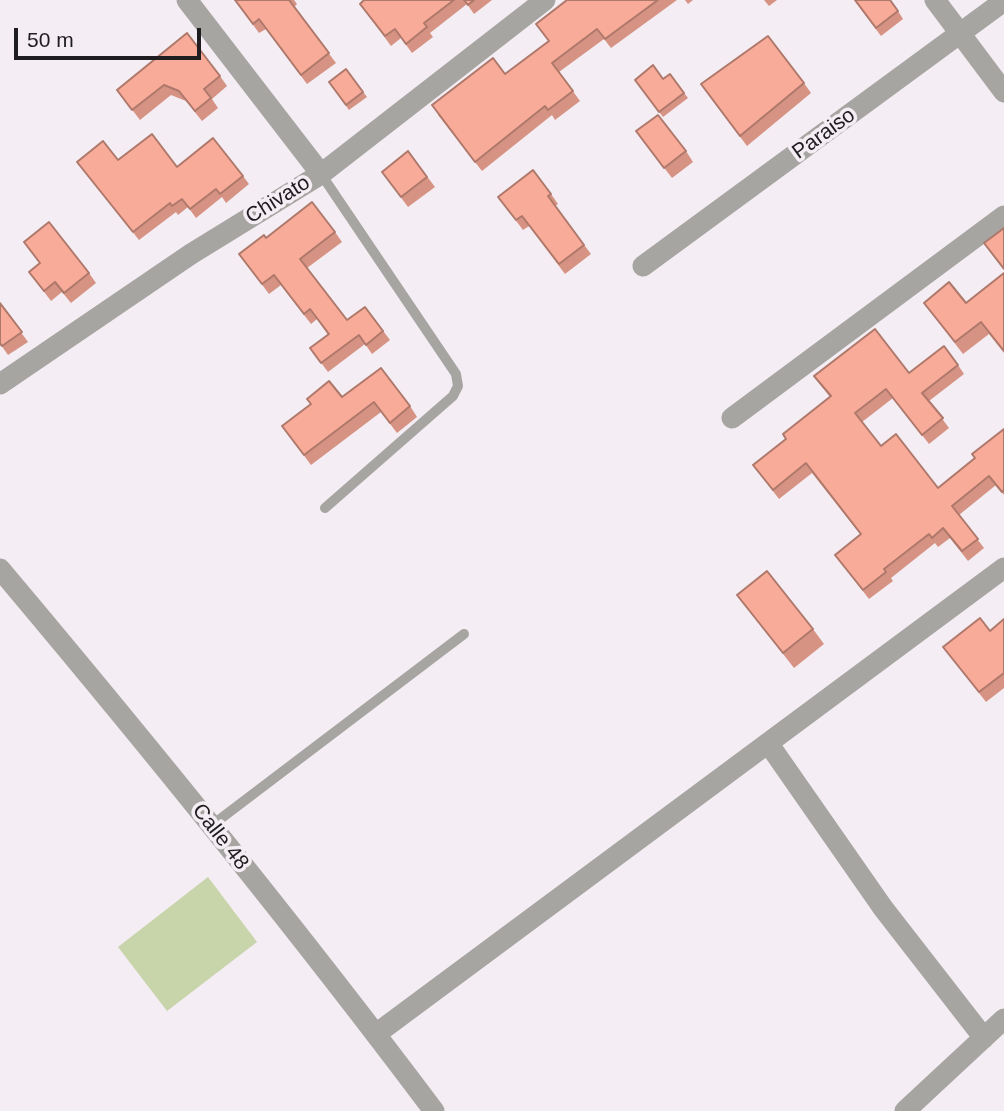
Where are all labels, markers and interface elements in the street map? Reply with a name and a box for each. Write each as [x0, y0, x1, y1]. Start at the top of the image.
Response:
scale bar [18, 14, 205, 58]
text: 50 m [27, 28, 74, 51]
street label: Paraiso [788, 103, 860, 165]
street label: Chivato [241, 170, 315, 230]
street label: Calle 48 [186, 799, 254, 875]

